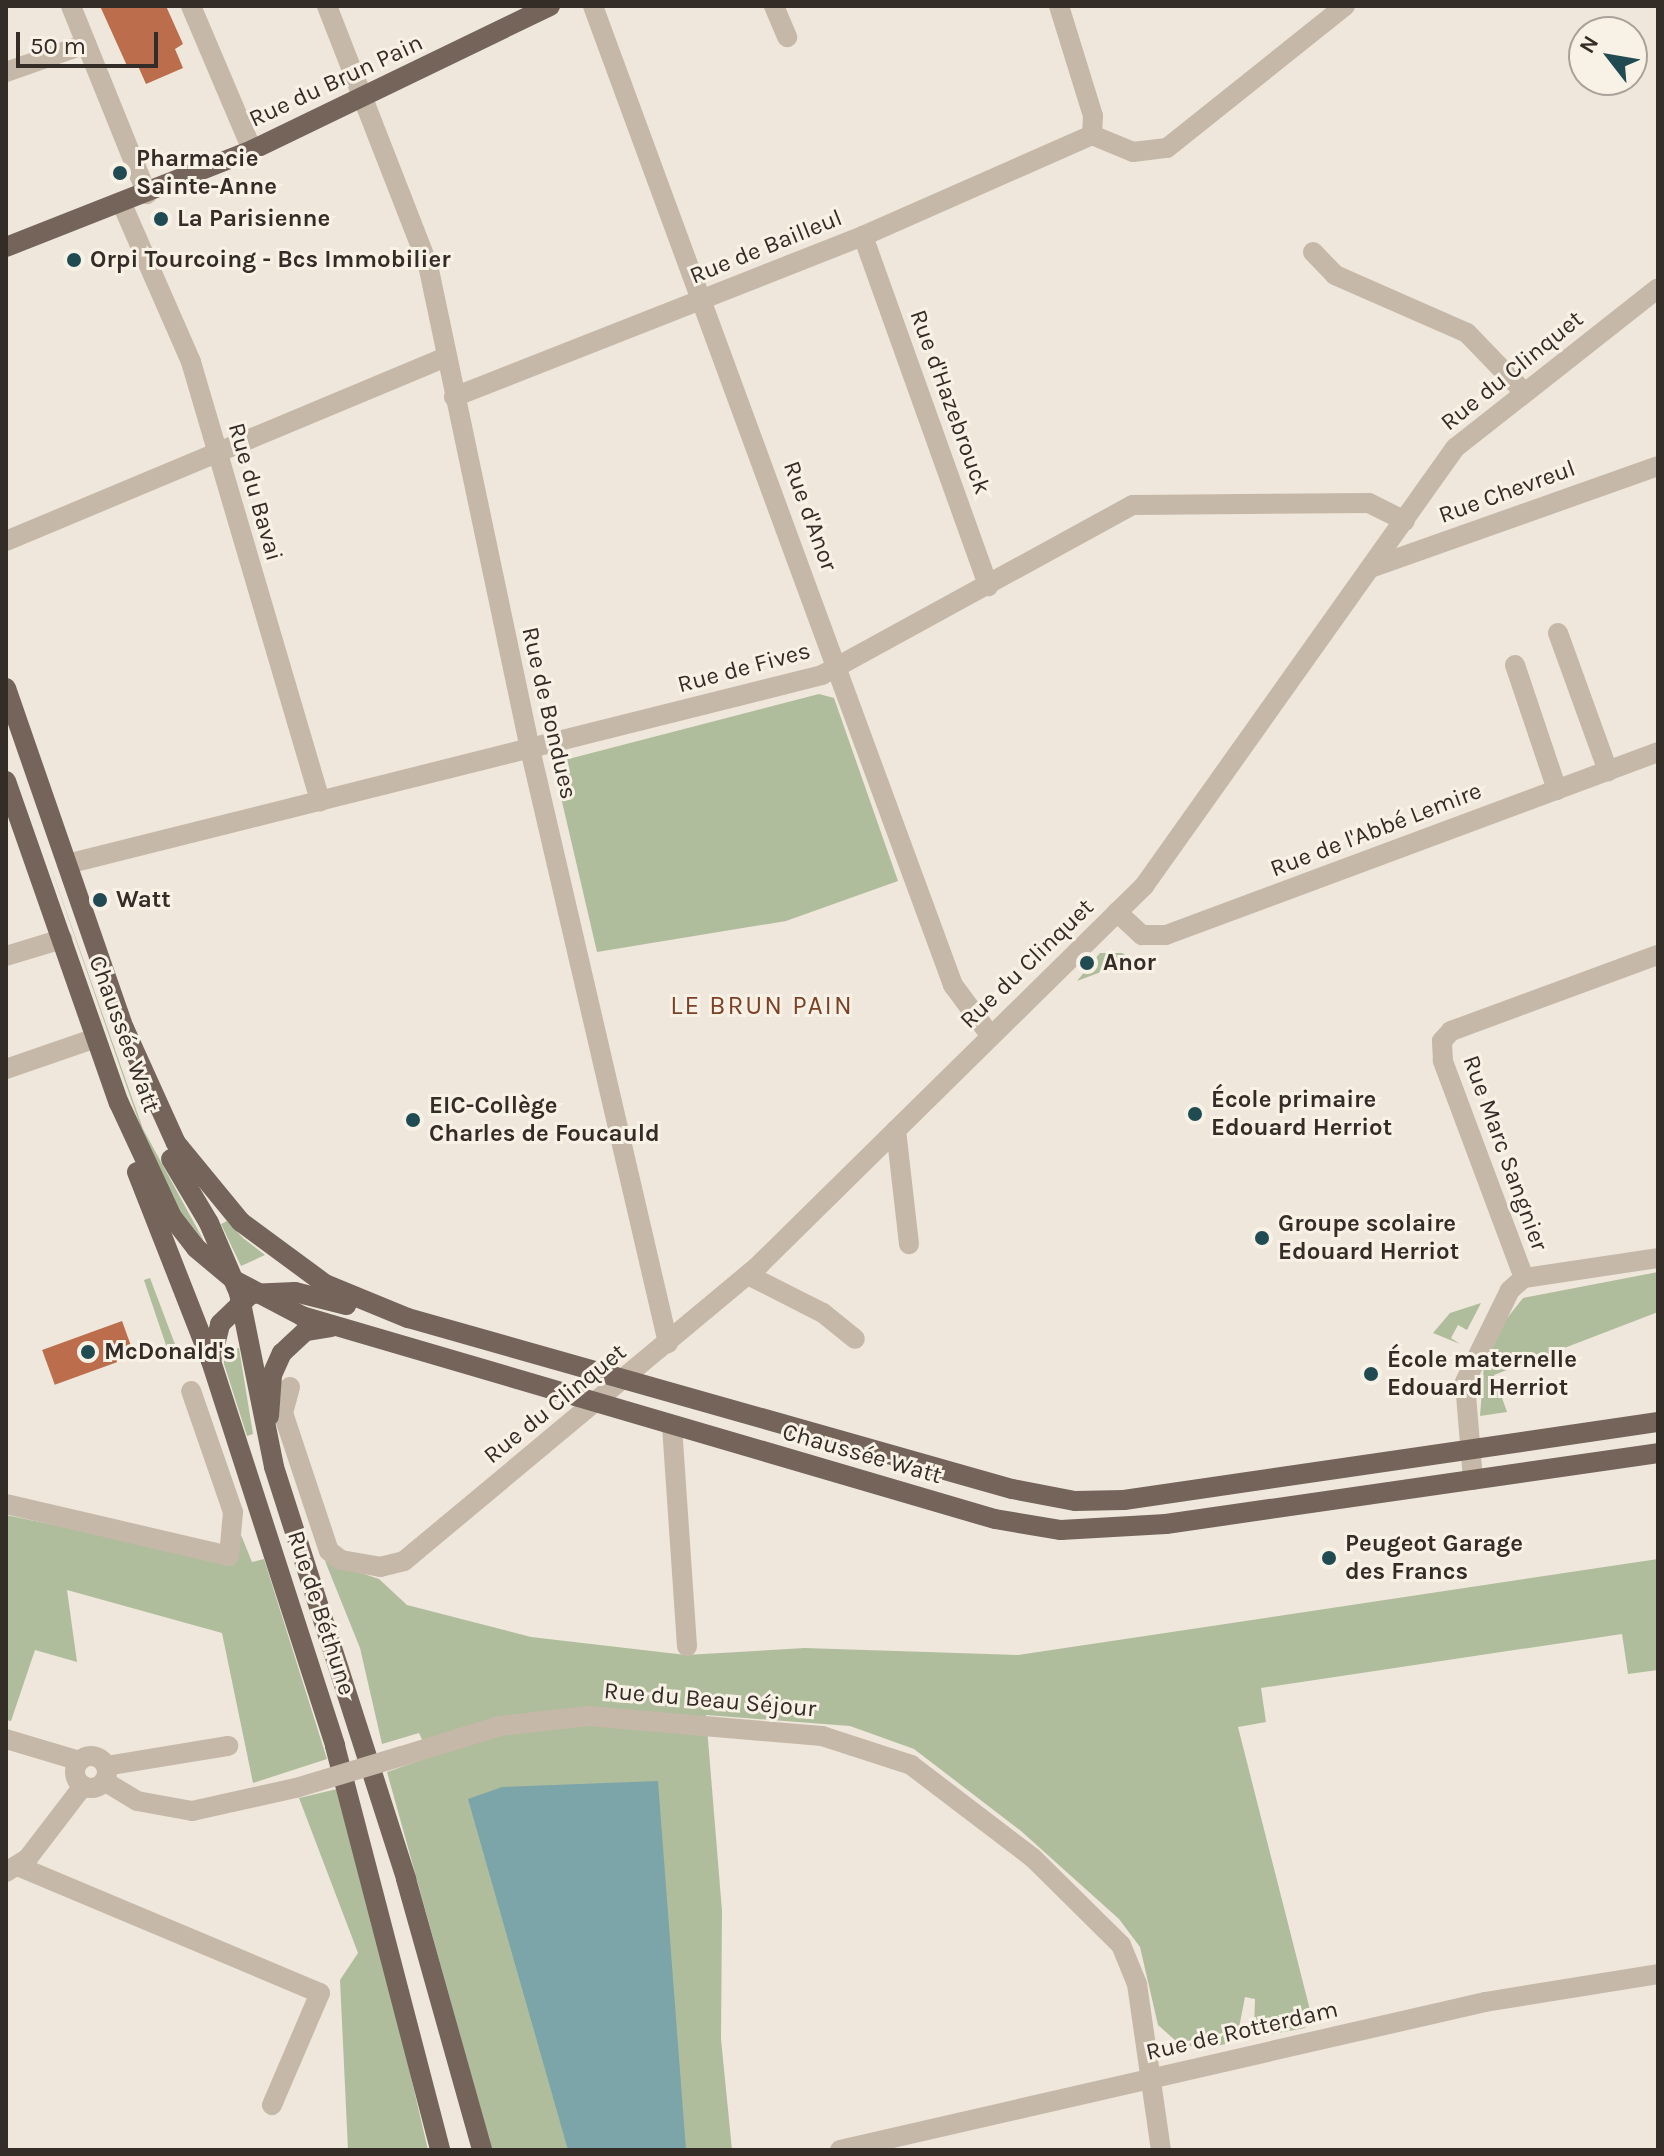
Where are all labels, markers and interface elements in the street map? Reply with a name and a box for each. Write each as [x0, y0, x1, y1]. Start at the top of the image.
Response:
scale bar [20, 16, 162, 66]
north arrow [1568, 16, 1648, 96]
street label: Rue du Brun Pain [245, 28, 427, 134]
text: N [1574, 31, 1604, 58]
text: 50 m [30, 32, 86, 60]
place label: Pharmacie Sainte-Anne [136, 145, 277, 201]
marker: Pharmacie Sainte-Anne [111, 164, 129, 182]
street label: Rue de Bailleul [686, 203, 846, 291]
place label: La Parisienne [177, 205, 330, 233]
marker: La Parisienne [152, 210, 170, 228]
place label: Orpi Tourcoing - Bcs Immobilier [90, 246, 451, 274]
marker: Orpi Tourcoing - Bcs Immobilier [65, 251, 83, 269]
street label: Rue du Clinquet [1435, 305, 1589, 437]
street label: Rue d'Hazebrouck [903, 306, 997, 498]
street label: Rue du Bavai [222, 420, 288, 564]
street label: Rue Chevreul [1435, 454, 1579, 530]
street label: Rue d'Anor [777, 457, 843, 575]
street label: Rue de Bondues [515, 624, 583, 802]
street label: Rue de Fives [674, 636, 814, 700]
street label: Rue de l'Abbé Lemire [1266, 776, 1486, 884]
place label: Watt [116, 886, 171, 914]
marker: Watt [91, 891, 109, 909]
street label: Rue du Clinquet [954, 893, 1100, 1035]
place label: Anor [1103, 949, 1156, 977]
street label: Chaussée Watt [82, 952, 166, 1116]
marker: Anor [1078, 954, 1096, 972]
district label: LE BRUN PAIN [670, 990, 854, 1022]
street label: Rue Marc Sangnier [1456, 1051, 1554, 1255]
place label: École primaire Edouard Herriot [1211, 1086, 1392, 1142]
place label: EIC-Collège Charles de Foucauld [429, 1092, 660, 1148]
marker: École primaire Edouard Herriot [1186, 1105, 1204, 1123]
marker: EIC-Collège Charles de Foucauld [404, 1111, 422, 1129]
place label: Groupe scolaire Edouard Herriot [1278, 1210, 1459, 1266]
marker: Groupe scolaire Edouard Herriot [1253, 1229, 1271, 1247]
place label: McDonald's [104, 1338, 236, 1366]
street label: Rue du Clinquet [478, 1338, 632, 1470]
marker: McDonald's [79, 1343, 97, 1361]
place label: École maternelle Edouard Herriot [1387, 1346, 1577, 1402]
marker: École maternelle Edouard Herriot [1362, 1365, 1380, 1383]
street label: Chaussée Watt [779, 1417, 945, 1491]
street label: Rue de Béthune [281, 1527, 361, 1699]
place label: Peugeot Garage des Francs [1345, 1530, 1523, 1586]
marker: Peugeot Garage des Francs [1320, 1549, 1338, 1567]
street label: Rue du Beau Séjour [603, 1676, 817, 1724]
street label: Rue de Rotterdam [1143, 1995, 1341, 2067]

